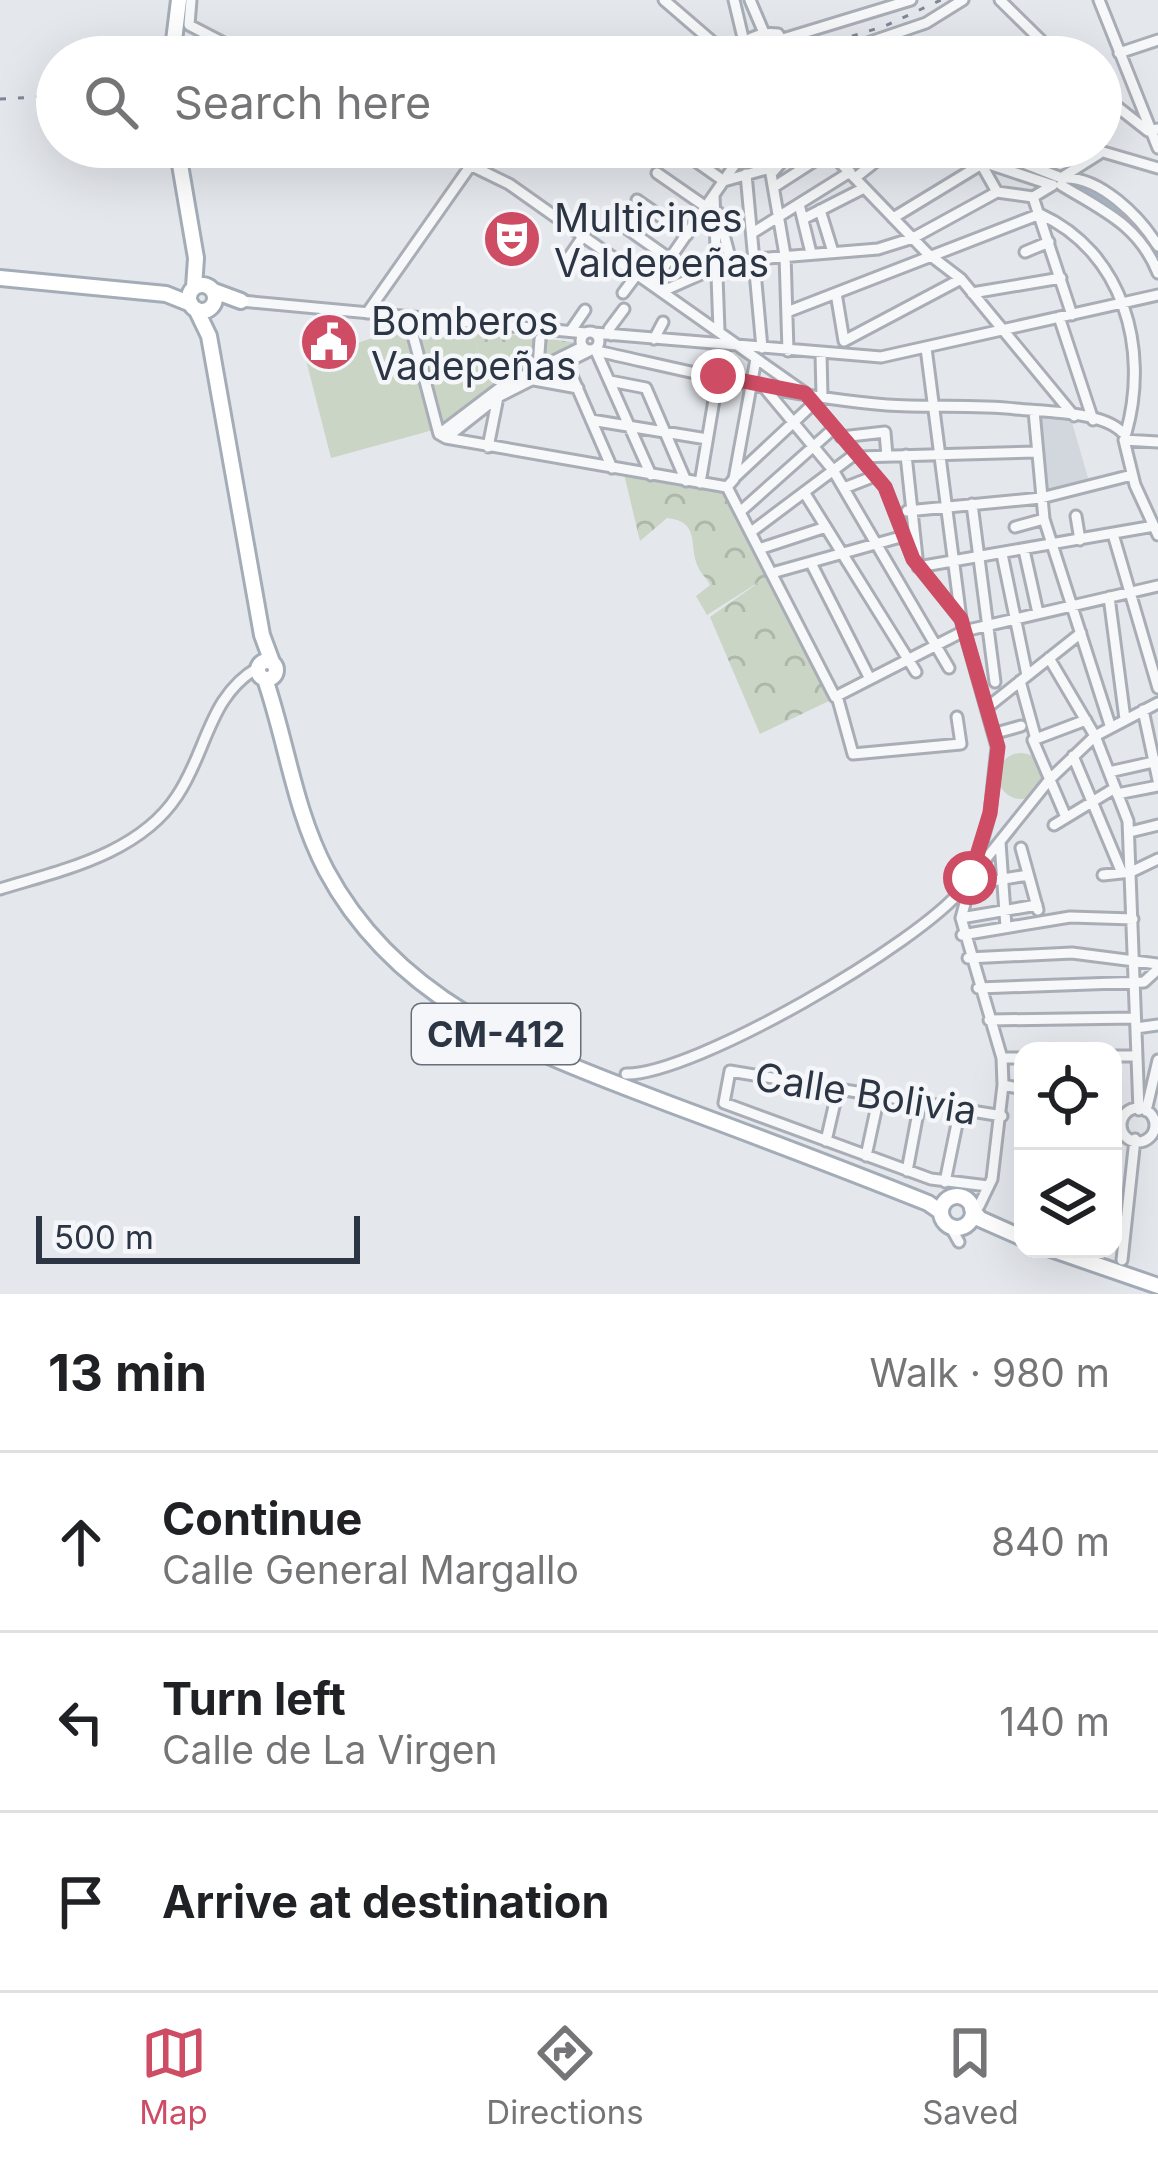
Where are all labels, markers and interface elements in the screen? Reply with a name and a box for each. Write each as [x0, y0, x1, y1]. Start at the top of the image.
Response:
search box [36, 36, 1122, 168]
icon: search [78, 69, 144, 135]
text: Search here [174, 75, 431, 130]
place label: Multicines Valdepeñas [554, 194, 769, 286]
theatre icon: Multicines Valdepeñas [481, 208, 543, 270]
place label: Bomberos Vadepeñas [371, 297, 577, 389]
public building icon: Bomberos Vadepeñas [298, 311, 360, 373]
route end [691, 349, 745, 403]
route start [943, 851, 997, 905]
road number: CM-412 [412, 1004, 580, 1064]
map controls [1014, 1042, 1122, 1258]
button: locate [1014, 1042, 1122, 1150]
street label: Calle Bolivia [752, 1052, 980, 1134]
button: layers [1014, 1150, 1122, 1258]
scale bar [36, 1210, 360, 1263]
text: 500 m [54, 1217, 154, 1257]
text: 13 min [48, 1342, 207, 1403]
text: Walk · 980 m [870, 1349, 1110, 1396]
text: Continue [162, 1491, 362, 1546]
icon: ahead [48, 1509, 114, 1575]
text: 840 m [991, 1518, 1110, 1565]
text: Calle General Margallo [162, 1546, 579, 1593]
text: Turn left [162, 1671, 346, 1726]
icon: left [48, 1689, 114, 1755]
text: 140 m [999, 1698, 1110, 1745]
text: Calle de La Virgen [162, 1726, 498, 1773]
icon: arrive [48, 1869, 114, 1935]
text: Arrive at destination [162, 1874, 609, 1929]
tab: Map [139, 2020, 208, 2132]
tab: Directions [486, 2020, 644, 2132]
tab: Saved [922, 2020, 1019, 2132]

